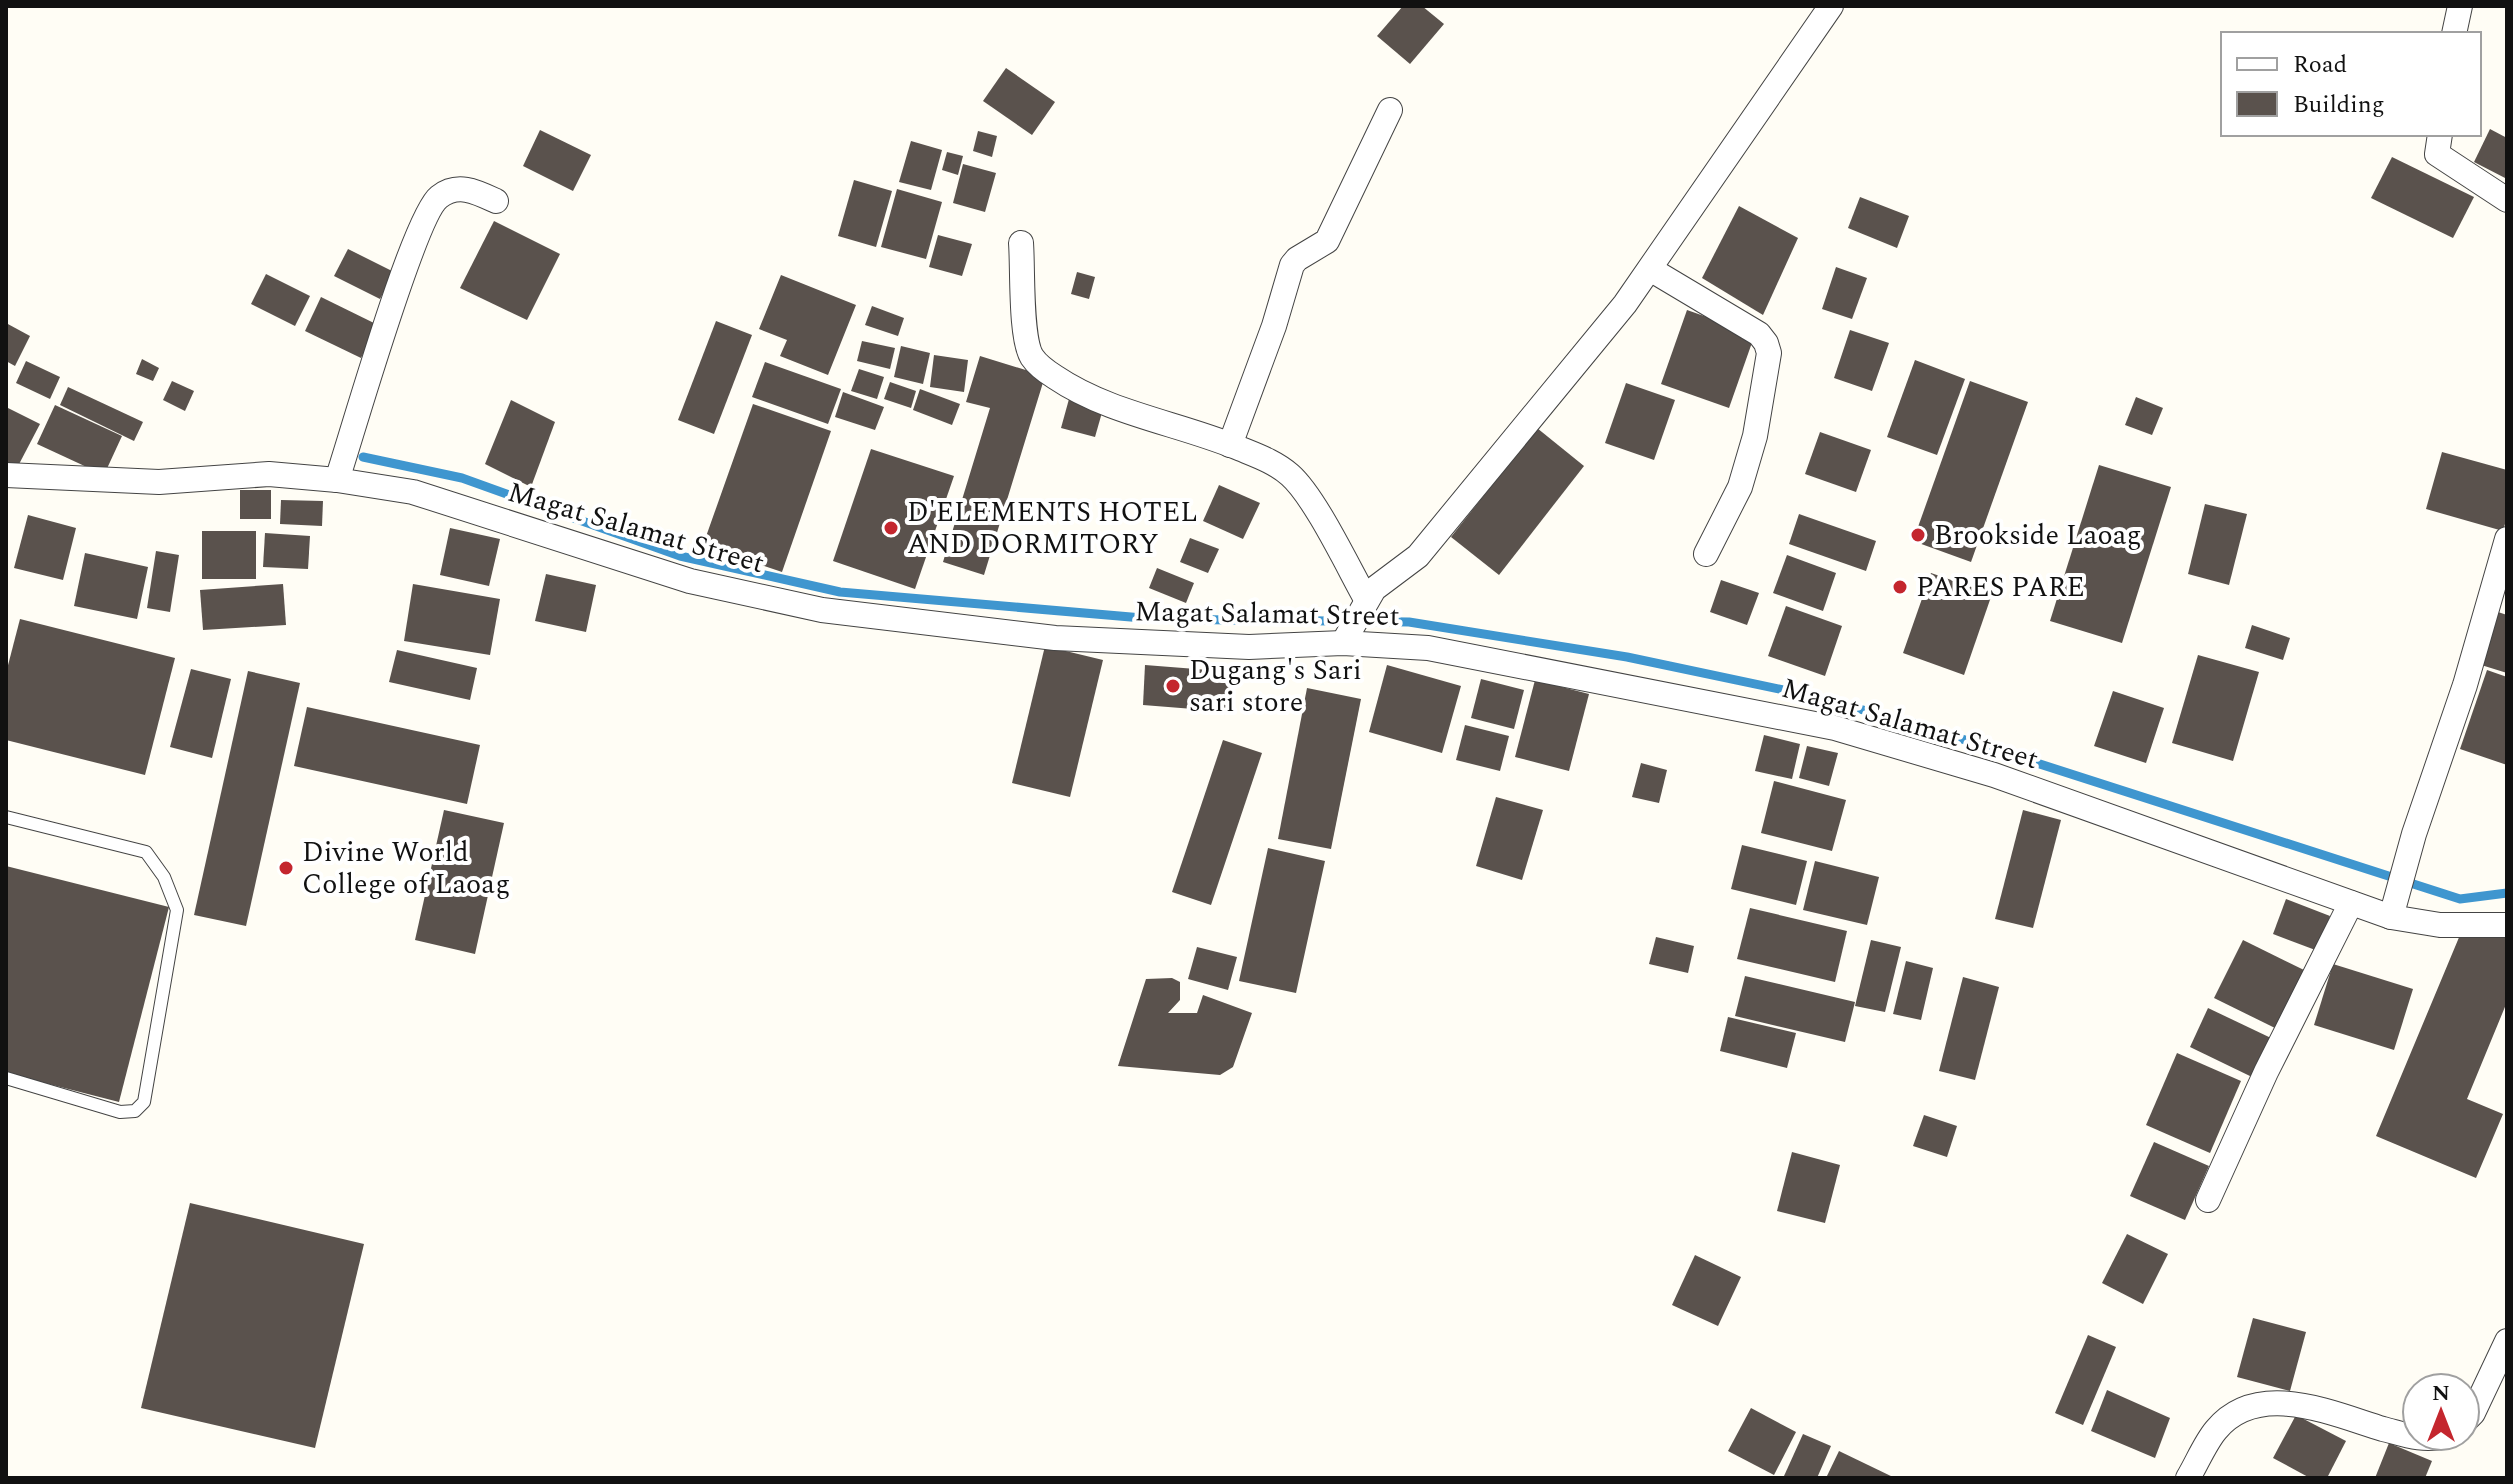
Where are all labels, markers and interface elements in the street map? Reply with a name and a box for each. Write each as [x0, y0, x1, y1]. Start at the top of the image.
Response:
legend [2221, 32, 2481, 136]
text: Road [2293, 47, 2347, 83]
text: Building [2293, 87, 2385, 123]
street label: Magat Salamat Street [503, 471, 769, 585]
place label: D'ELEMENTS HOTEL AND DORMITORY [907, 491, 1198, 566]
place label: Brookside Laoag [1934, 514, 2142, 557]
marker: D'ELEMENTS HOTEL AND DORMITORY [882, 519, 900, 537]
marker: Brookside Laoag [1909, 526, 1927, 544]
place label: PARES PARE [1916, 566, 2085, 609]
marker: PARES PARE [1891, 578, 1909, 596]
street label: Magat Salamat Street [1134, 590, 1400, 638]
place label: Dugang's Sari sari store [1189, 649, 1362, 724]
street label: Magat Salamat Street [1777, 667, 2043, 781]
marker: Dugang's Sari sari store [1164, 677, 1182, 695]
place label: Divine World College of Laoag [302, 831, 510, 906]
marker: Divine World College of Laoag [277, 859, 295, 877]
north arrow [2401, 1372, 2481, 1452]
text: N [2432, 1377, 2450, 1410]

